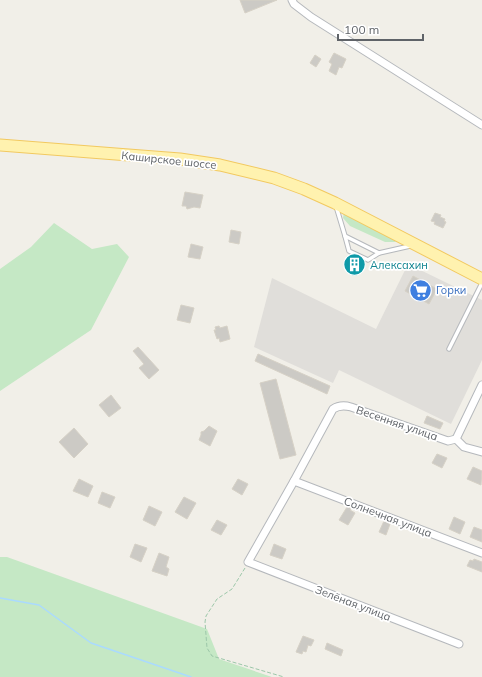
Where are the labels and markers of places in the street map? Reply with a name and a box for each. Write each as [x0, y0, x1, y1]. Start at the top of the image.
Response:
building icon: Алексахин [342, 252, 368, 278]
place label: Алексахин [370, 258, 428, 272]
supermarket icon: Горки [408, 277, 434, 303]
place label: Горки [436, 283, 466, 297]

